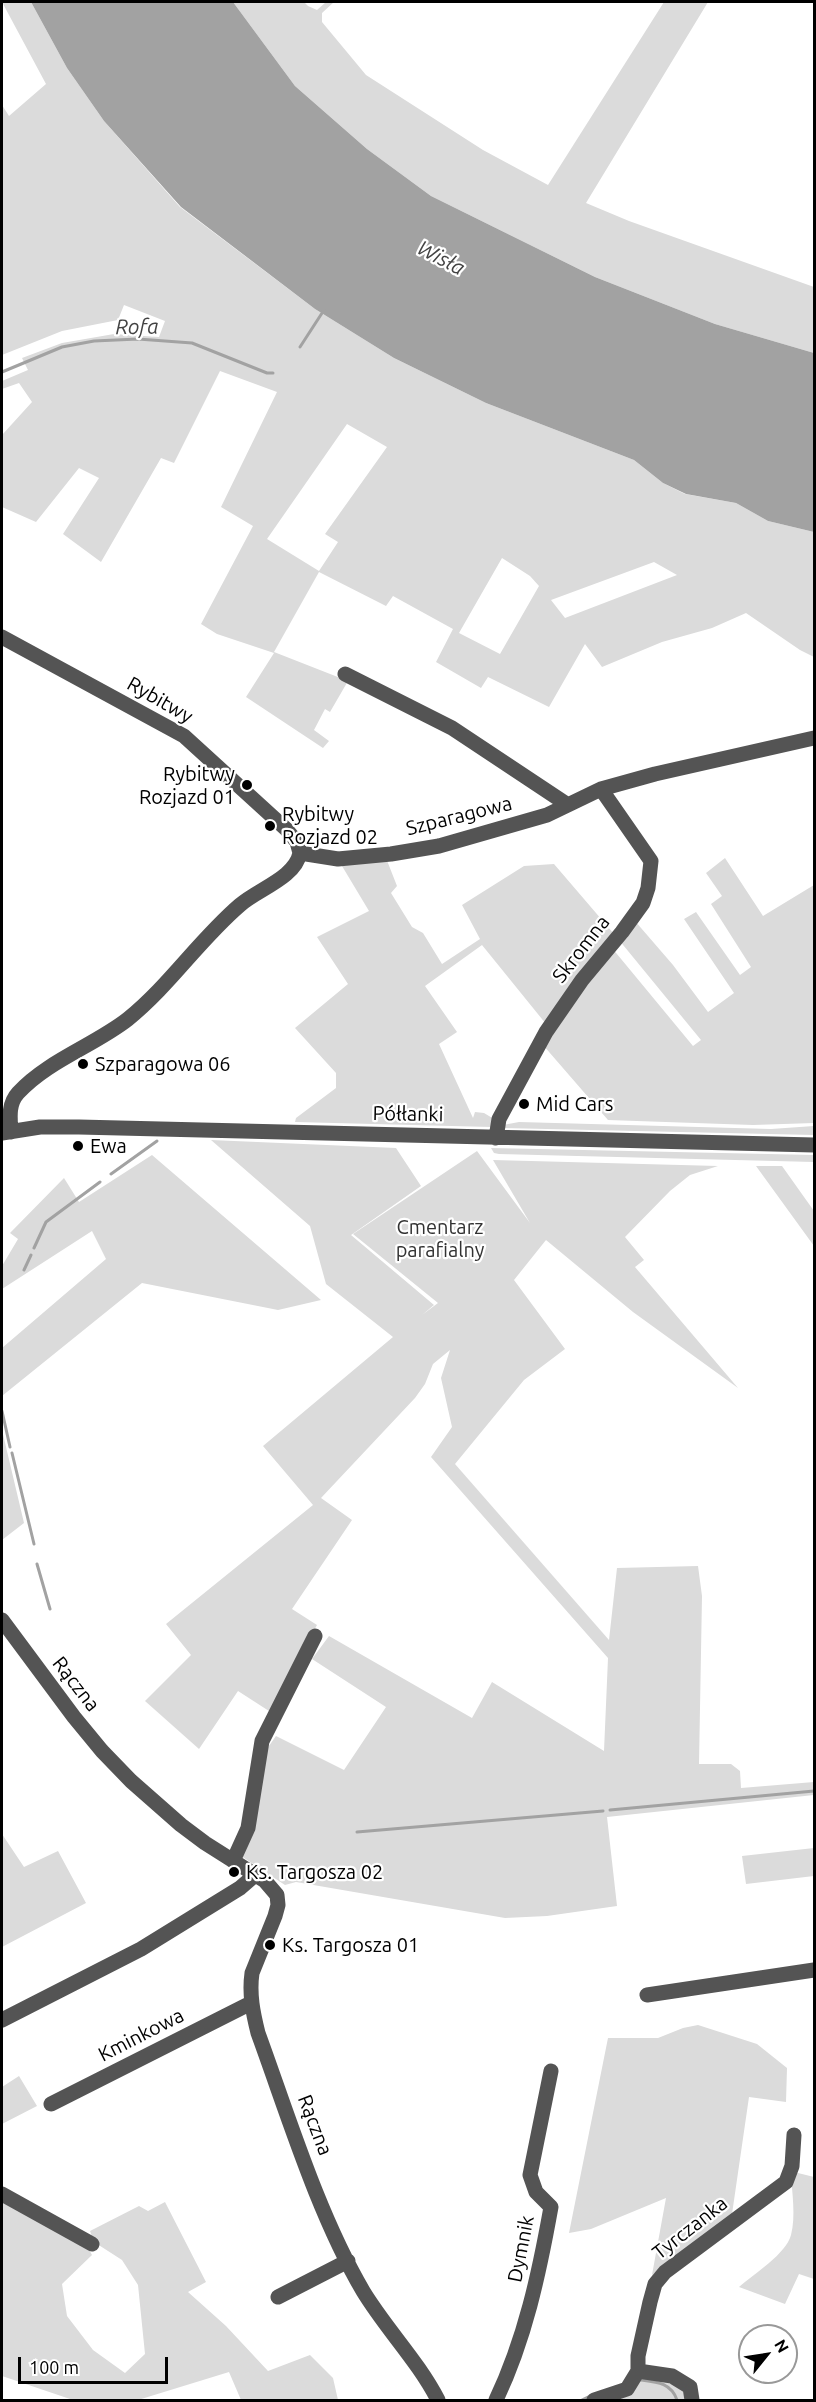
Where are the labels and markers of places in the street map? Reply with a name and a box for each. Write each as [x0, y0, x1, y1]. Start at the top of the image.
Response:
place label: Rybitwy Rozjazd 01 [139, 762, 235, 809]
marker: Rybitwy Rozjazd 01 [240, 778, 254, 792]
place label: Rybitwy Rozjazd 02 [282, 802, 378, 849]
marker: Rybitwy Rozjazd 02 [263, 819, 277, 833]
place label: Szparagowa 06 [95, 1052, 231, 1076]
marker: Szparagowa 06 [76, 1057, 90, 1071]
place label: Mid Cars [536, 1092, 613, 1116]
marker: Mid Cars [517, 1097, 531, 1111]
place label: Ewa [90, 1134, 127, 1158]
marker: Ewa [71, 1139, 85, 1153]
place label: Ks. Targosza 02 [246, 1860, 383, 1884]
marker: Ks. Targosza 02 [227, 1865, 241, 1879]
place label: Ks. Targosza 01 [282, 1933, 419, 1957]
marker: Ks. Targosza 01 [263, 1938, 277, 1952]

